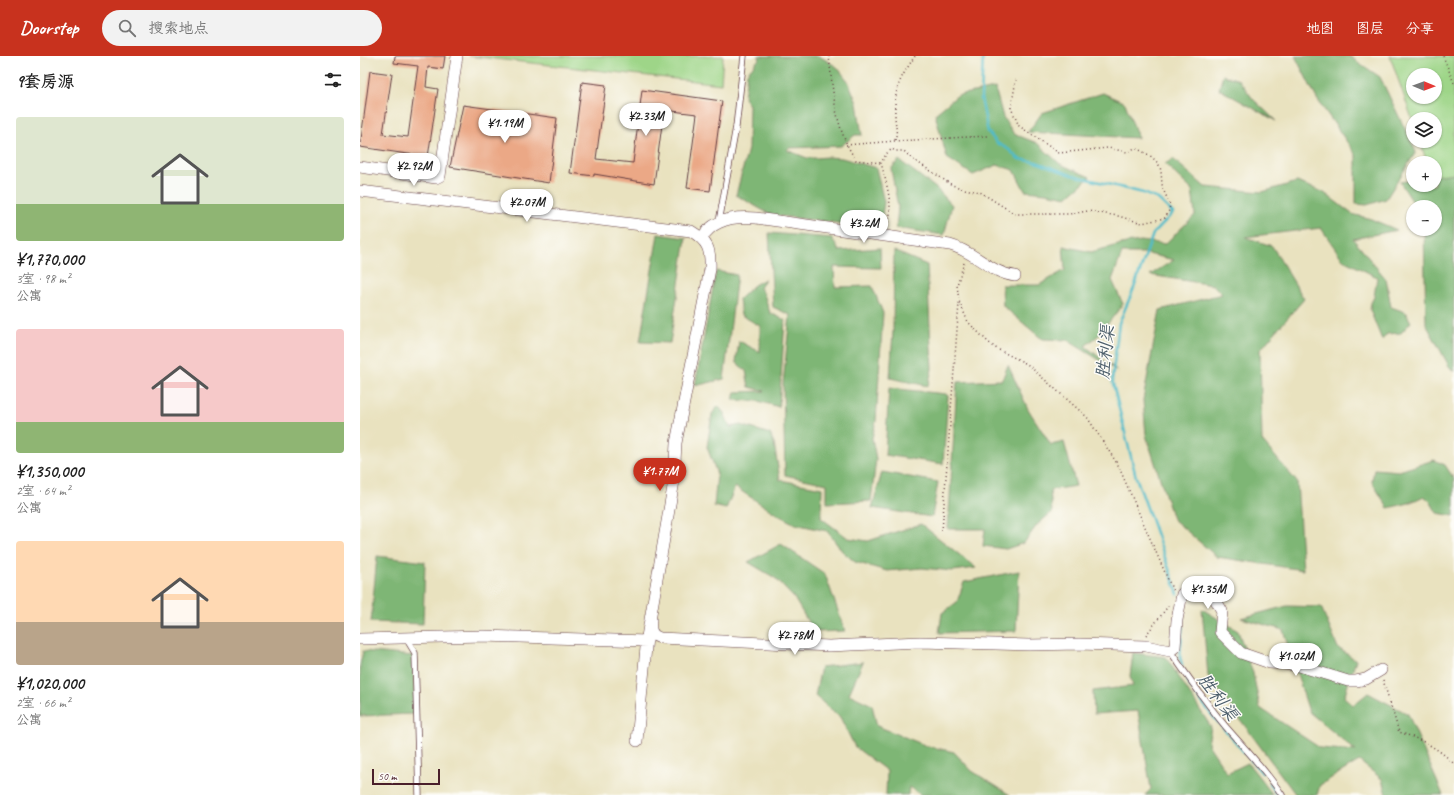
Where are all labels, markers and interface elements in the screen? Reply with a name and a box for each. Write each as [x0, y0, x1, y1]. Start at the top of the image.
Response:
search box [102, 10, 382, 46]
text: Doorstep [20, 16, 78, 40]
icon: search [116, 17, 138, 39]
text: 搜索地点 [148, 19, 208, 38]
text: 地图 [1306, 20, 1334, 37]
text: 图层 [1356, 20, 1384, 37]
text: 分享 [1406, 20, 1434, 37]
north arrow [1406, 68, 1442, 104]
map controls [1406, 68, 1442, 236]
icon: filters [322, 69, 344, 91]
text: 9套房源 [16, 71, 74, 92]
pin: ¥2.33M [613, 103, 679, 137]
text: ¥2.33M [628, 108, 664, 124]
pin: ¥1.19M [472, 110, 538, 144]
button: layers [1406, 112, 1442, 148]
text: ¥1.19M [487, 115, 523, 131]
icon: home [144, 143, 216, 215]
pin: ¥2.92M [381, 153, 447, 187]
button: + [1406, 156, 1442, 192]
text: ¥2.92M [396, 158, 432, 174]
pin: ¥2.07M [494, 189, 560, 223]
text: ¥2.07M [509, 194, 545, 210]
button: − [1406, 200, 1442, 236]
pin: ¥3.2M [836, 210, 892, 244]
text: ¥3.2M [849, 215, 879, 231]
text: ¥1,770,000 [16, 249, 84, 270]
text: 3室 · 98 m² [16, 271, 70, 287]
text: 公寓 [16, 288, 42, 304]
water label: 胜利渠 [1091, 322, 1119, 380]
icon: home [144, 355, 216, 427]
pin: ¥1.77M [627, 458, 693, 492]
text: ¥1,350,000 [16, 461, 84, 482]
text: ¥1.77M [642, 463, 678, 479]
text: 2室 · 64 m² [16, 483, 70, 499]
text: 公寓 [16, 500, 42, 516]
icon: home [144, 567, 216, 639]
pin: ¥1.35M [1175, 576, 1241, 610]
text: ¥1.35M [1190, 581, 1226, 597]
pin: ¥2.78M [762, 622, 828, 656]
text: ¥2.78M [777, 627, 813, 643]
pin: ¥1.02M [1263, 643, 1329, 677]
text: ¥1.02M [1278, 648, 1314, 664]
water label: 胜利渠 [1193, 669, 1244, 727]
text: ¥1,020,000 [16, 673, 84, 694]
text: 2室 · 66 m² [16, 695, 70, 711]
text: 公寓 [16, 712, 42, 728]
scale bar [372, 767, 440, 786]
text: 50 m [378, 769, 397, 783]

